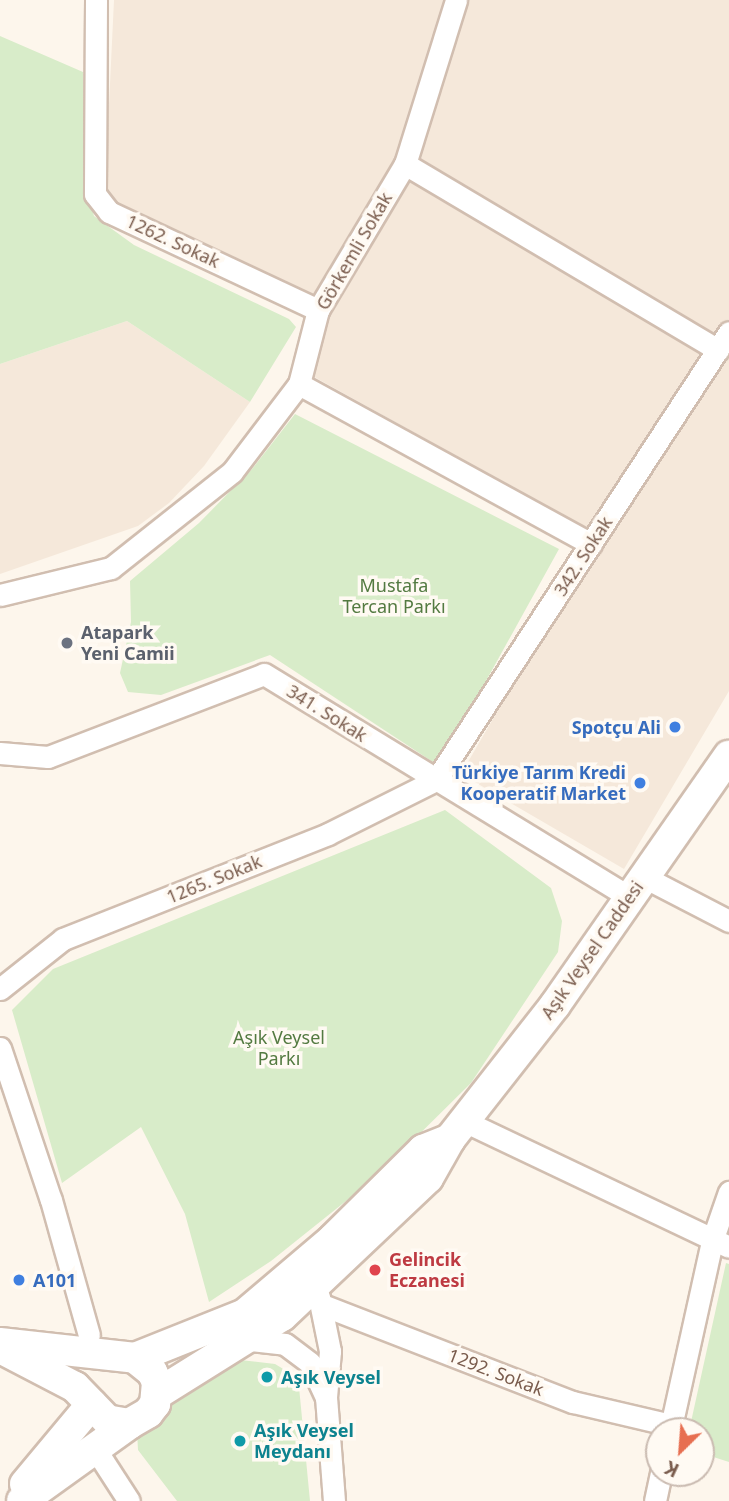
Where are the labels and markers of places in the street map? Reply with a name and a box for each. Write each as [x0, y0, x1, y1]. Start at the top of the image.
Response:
place label: Atapark Yeni Camii [81, 622, 175, 664]
marker: Atapark Yeni Camii [59, 635, 75, 651]
place label: Spotçu Ali [572, 716, 661, 738]
marker: Spotçu Ali [667, 719, 683, 735]
place label: Türkiye Tarım Kredi Kooperatif Market [452, 762, 626, 804]
marker: Türkiye Tarım Kredi Kooperatif Market [632, 775, 648, 791]
place label: Gelincik Eczanesi [389, 1249, 465, 1292]
marker: Gelincik Eczanesi [367, 1262, 383, 1278]
place label: A101 [33, 1269, 76, 1291]
marker: A101 [11, 1272, 27, 1288]
place label: Aşık Veysel [281, 1366, 381, 1388]
marker: Aşık Veysel [259, 1369, 275, 1385]
place label: Aşık Veysel Meydanı [254, 1420, 354, 1462]
marker: Aşık Veysel Meydanı [232, 1433, 248, 1449]

